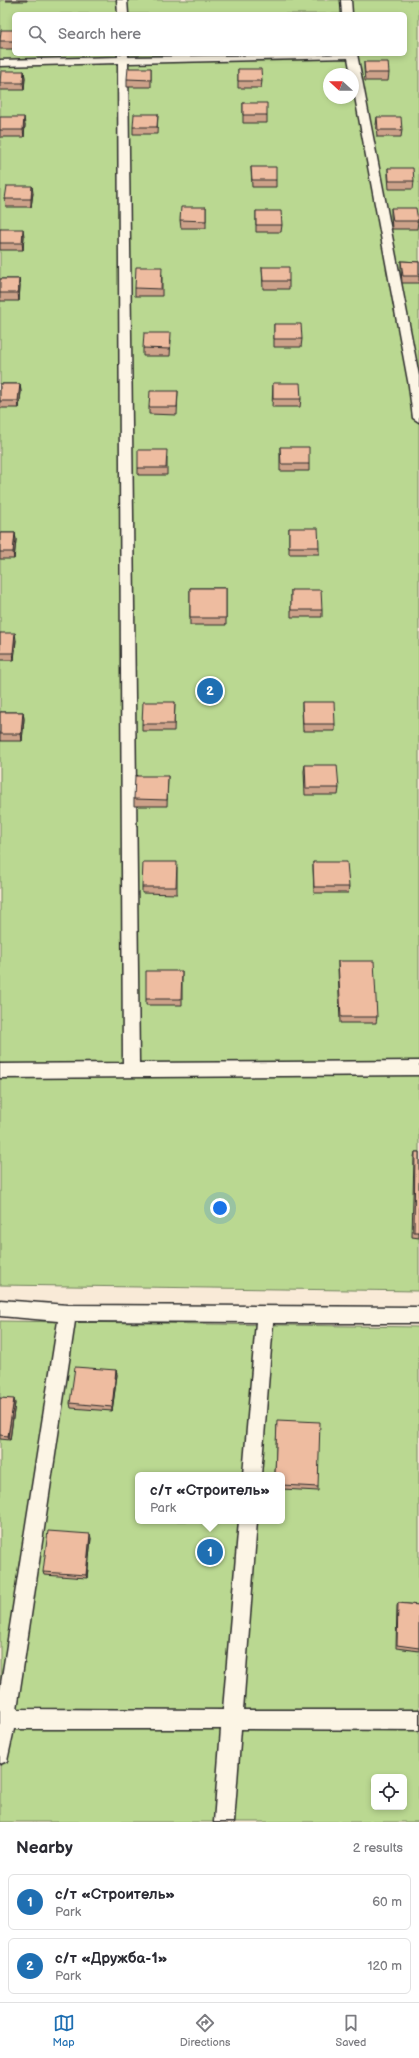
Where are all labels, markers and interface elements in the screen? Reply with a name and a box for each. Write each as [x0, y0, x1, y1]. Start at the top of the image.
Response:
search box [12, 12, 407, 56]
icon: search [26, 23, 48, 45]
text: Search here [58, 25, 141, 44]
north arrow [323, 68, 359, 104]
pin: 2 [197, 676, 223, 706]
your location [210, 1198, 230, 1218]
popup [135, 1472, 285, 1524]
text: с/т «Строитель» [150, 1481, 270, 1500]
text: Park [150, 1500, 176, 1516]
pin: 1 [197, 1537, 223, 1567]
map controls [371, 1774, 407, 1810]
button: locate [371, 1774, 407, 1810]
text: Nearby [16, 1838, 73, 1858]
text: 2 results [353, 1840, 403, 1856]
text: с/т «Строитель» [55, 1885, 175, 1904]
text: 1 [27, 1894, 33, 1910]
text: 60 m [372, 1894, 402, 1910]
text: Park [55, 1904, 81, 1920]
text: с/т «Дружба-1» [55, 1949, 168, 1968]
text: 2 [26, 1958, 34, 1974]
text: 120 m [367, 1958, 402, 1974]
text: Park [55, 1968, 81, 1984]
tab: Map [53, 2012, 75, 2049]
tab: Directions [180, 2012, 230, 2049]
tab: Saved [336, 2012, 366, 2049]

